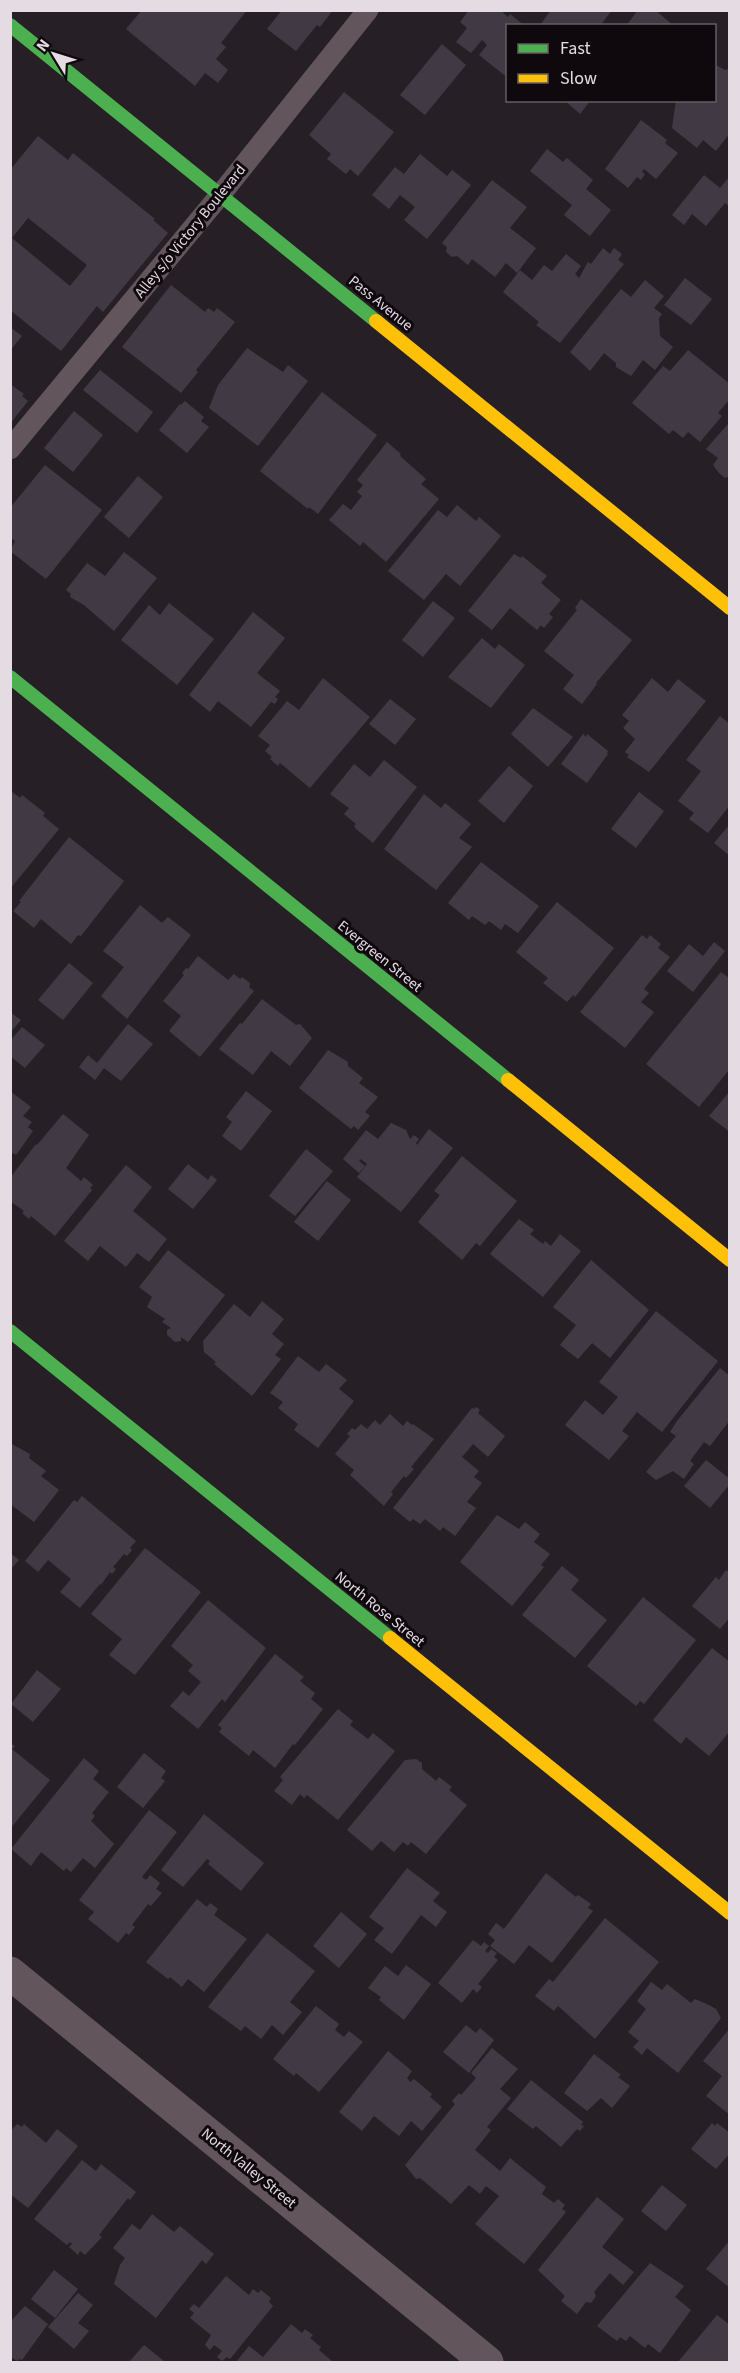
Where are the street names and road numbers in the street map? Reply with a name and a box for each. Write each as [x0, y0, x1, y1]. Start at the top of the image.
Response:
street label: Alley s/o Victory Boulevard [130, 160, 251, 303]
street label: Pass Avenue [344, 271, 417, 336]
street label: Evergreen Street [333, 916, 427, 997]
street label: North Rose Street [330, 1567, 429, 1652]
street label: North Valley Street [197, 2123, 301, 2213]

